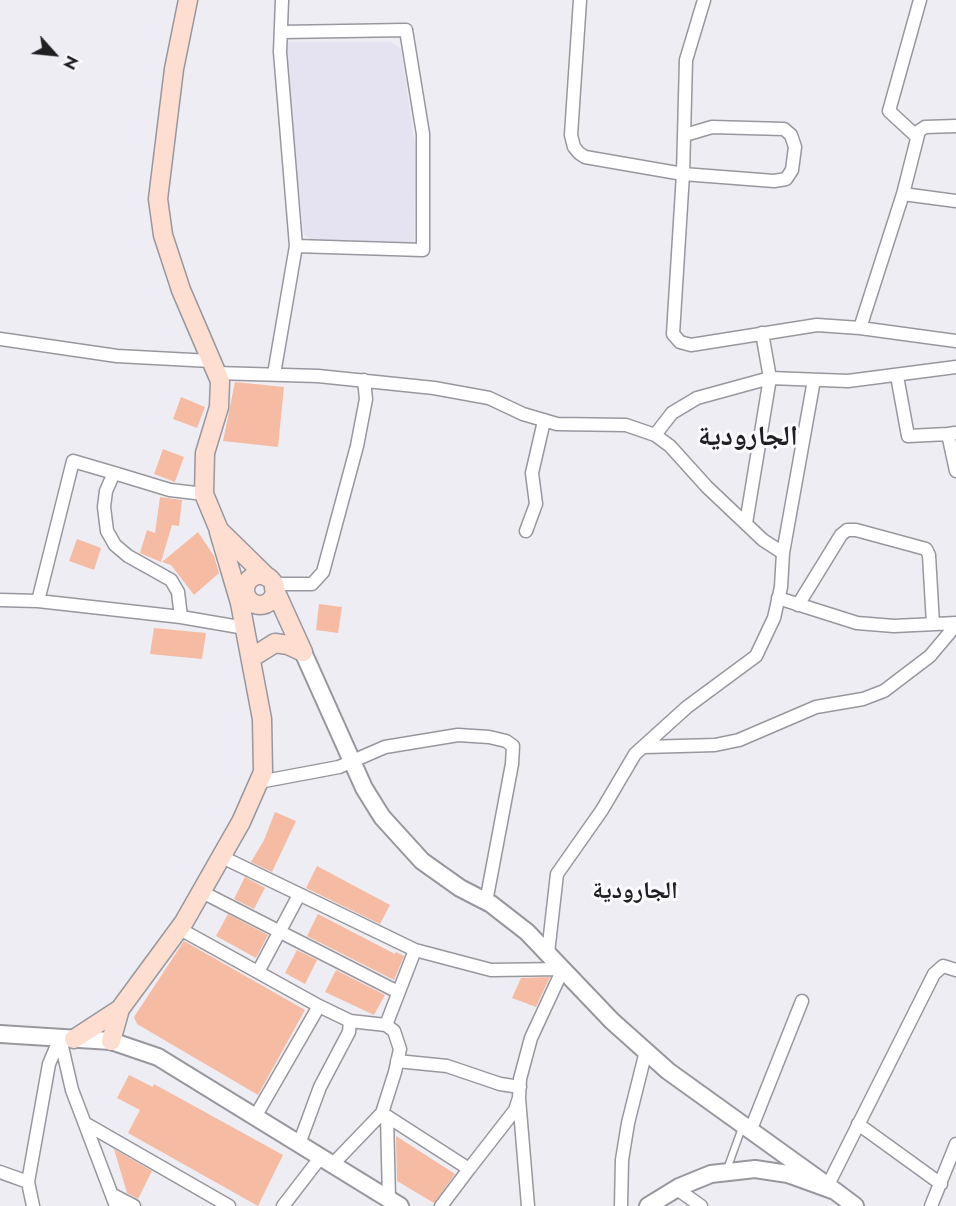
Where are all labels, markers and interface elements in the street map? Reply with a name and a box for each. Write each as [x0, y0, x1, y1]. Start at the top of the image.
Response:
north arrow [24, 24, 84, 84]
text: N [57, 52, 84, 73]
district label: الجارودية [698, 421, 798, 455]
district label: الجارودية [592, 878, 678, 906]

